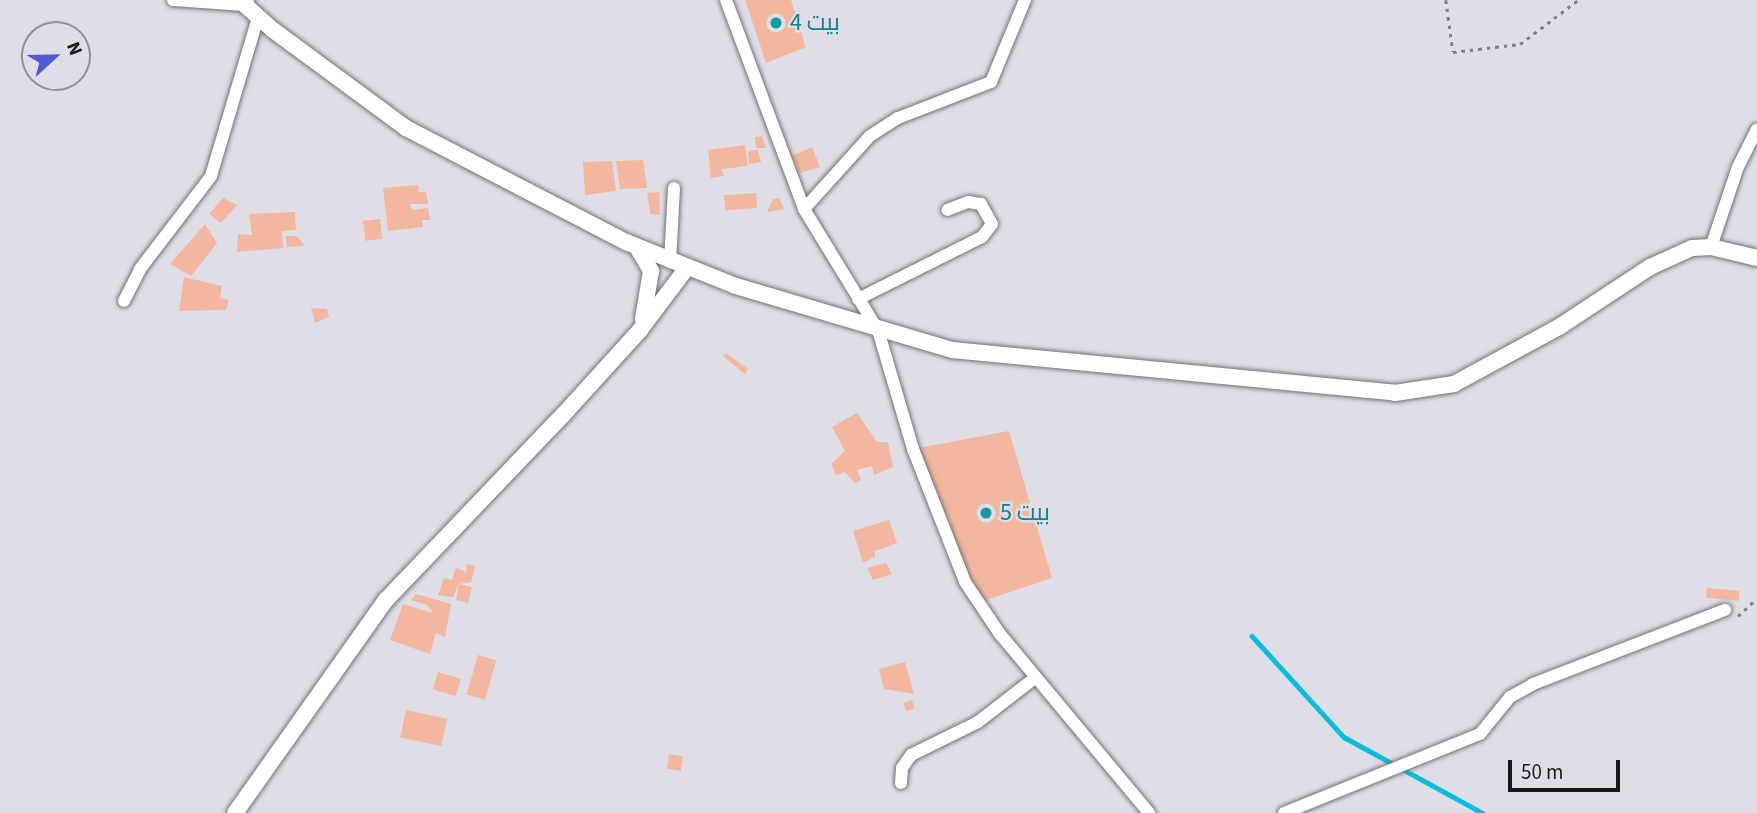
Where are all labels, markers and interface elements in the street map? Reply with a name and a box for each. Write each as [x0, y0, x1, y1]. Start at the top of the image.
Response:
place label: بيت 4 [790, 9, 840, 37]
marker: بيت 4 [768, 15, 784, 31]
north arrow [21, 21, 91, 91]
text: N [59, 38, 89, 60]
place label: بيت 5 [1000, 499, 1050, 527]
marker: بيت 5 [978, 505, 994, 521]
scale bar [1512, 746, 1624, 790]
text: 50 m [1521, 757, 1563, 787]

